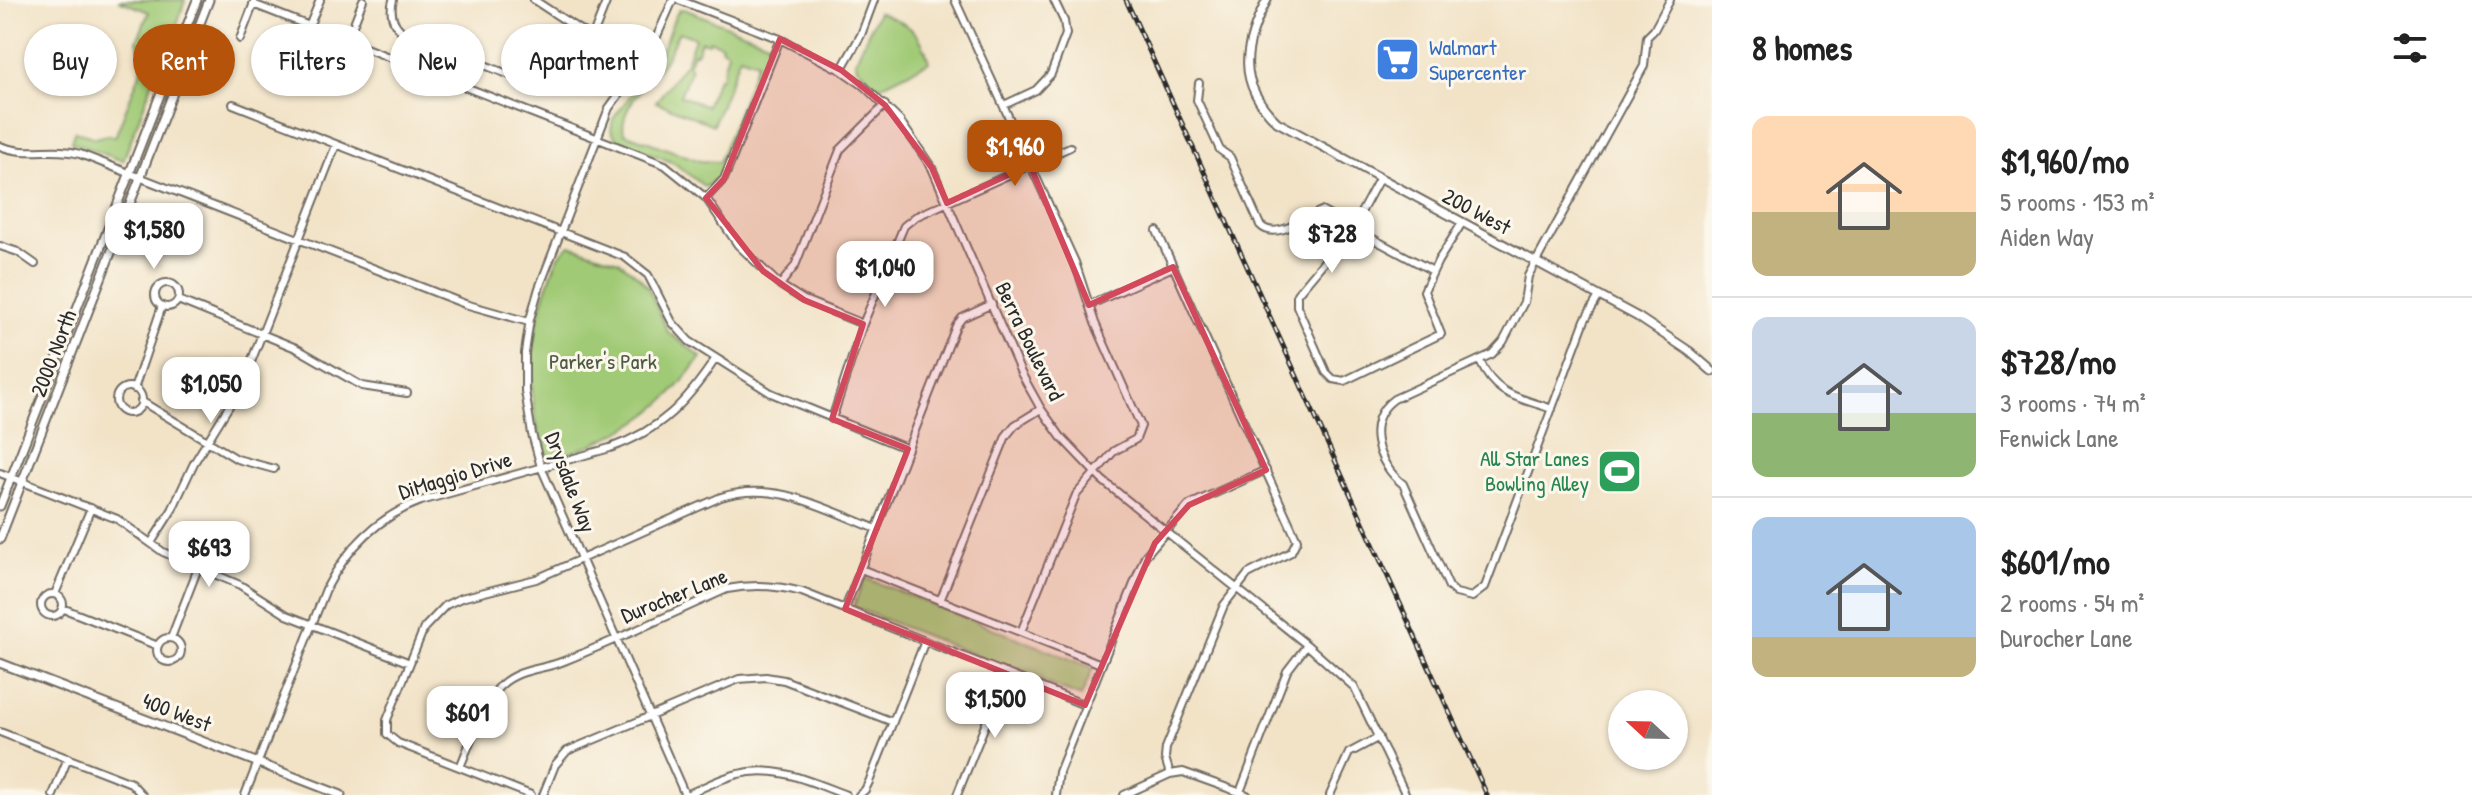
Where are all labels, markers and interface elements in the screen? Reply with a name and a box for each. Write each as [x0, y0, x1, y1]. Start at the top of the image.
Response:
chip: Buy [24, 24, 117, 96]
chip: Rent [133, 24, 235, 96]
chip: Filters [251, 24, 374, 96]
chip: New [390, 24, 485, 96]
chip: Apartment [501, 24, 667, 96]
text: 8 homes [1752, 25, 1852, 71]
icon: filters [2388, 26, 2432, 70]
place label: Walmart Supercenter [1429, 32, 1527, 87]
supermarket icon: Walmart Supercenter [1374, 36, 1422, 84]
pin: $1,960 [950, 120, 1080, 188]
text: $1,960 [985, 128, 1045, 163]
text: $1,960/mo [2000, 138, 2129, 184]
icon: home [1816, 148, 1912, 244]
street label: 200 West [1438, 181, 1517, 242]
text: 5 rooms · 153 m² [2000, 184, 2155, 219]
pin: $1,580 [89, 203, 219, 271]
pin: $728 [1285, 207, 1379, 275]
text: $1,580 [123, 211, 185, 246]
text: $728 [1307, 215, 1357, 250]
text: Aiden Way [2000, 219, 2094, 254]
pin: $1,040 [820, 241, 950, 309]
text: $1,040 [855, 249, 915, 284]
street label: Berra Boulevard [988, 277, 1072, 406]
street label: 2000 North [23, 305, 83, 401]
text: $728/mo [2000, 339, 2116, 385]
park label: Parker's Park [549, 346, 657, 376]
icon: home [1816, 349, 1912, 445]
pin: $1,050 [146, 357, 276, 425]
text: $1,050 [180, 365, 242, 400]
text: 3 rooms · 74 m² [2000, 385, 2146, 420]
text: Fenwick Lane [2000, 420, 2119, 455]
street label: Drysdale Way [538, 428, 604, 536]
street label: DiMaggio Drive [395, 443, 516, 506]
place label: All Star Lanes Bowling Alley [1480, 443, 1589, 498]
sports icon: All Star Lanes Bowling Alley [1596, 447, 1644, 495]
pin: $693 [162, 521, 256, 589]
text: $693 [187, 529, 231, 564]
text: $601/mo [2000, 539, 2110, 585]
icon: home [1816, 549, 1912, 645]
street label: Durocher Lane [616, 560, 732, 630]
text: 2 rooms · 54 m² [2000, 585, 2144, 620]
text: Durocher Lane [2000, 620, 2133, 655]
pin: $1,500 [930, 672, 1060, 740]
text: $1,500 [964, 680, 1026, 715]
street label: 400 West [138, 685, 216, 739]
pin: $601 [420, 686, 514, 754]
north arrow [1608, 690, 1688, 770]
map controls [1608, 690, 1688, 770]
text: $601 [445, 694, 489, 729]

